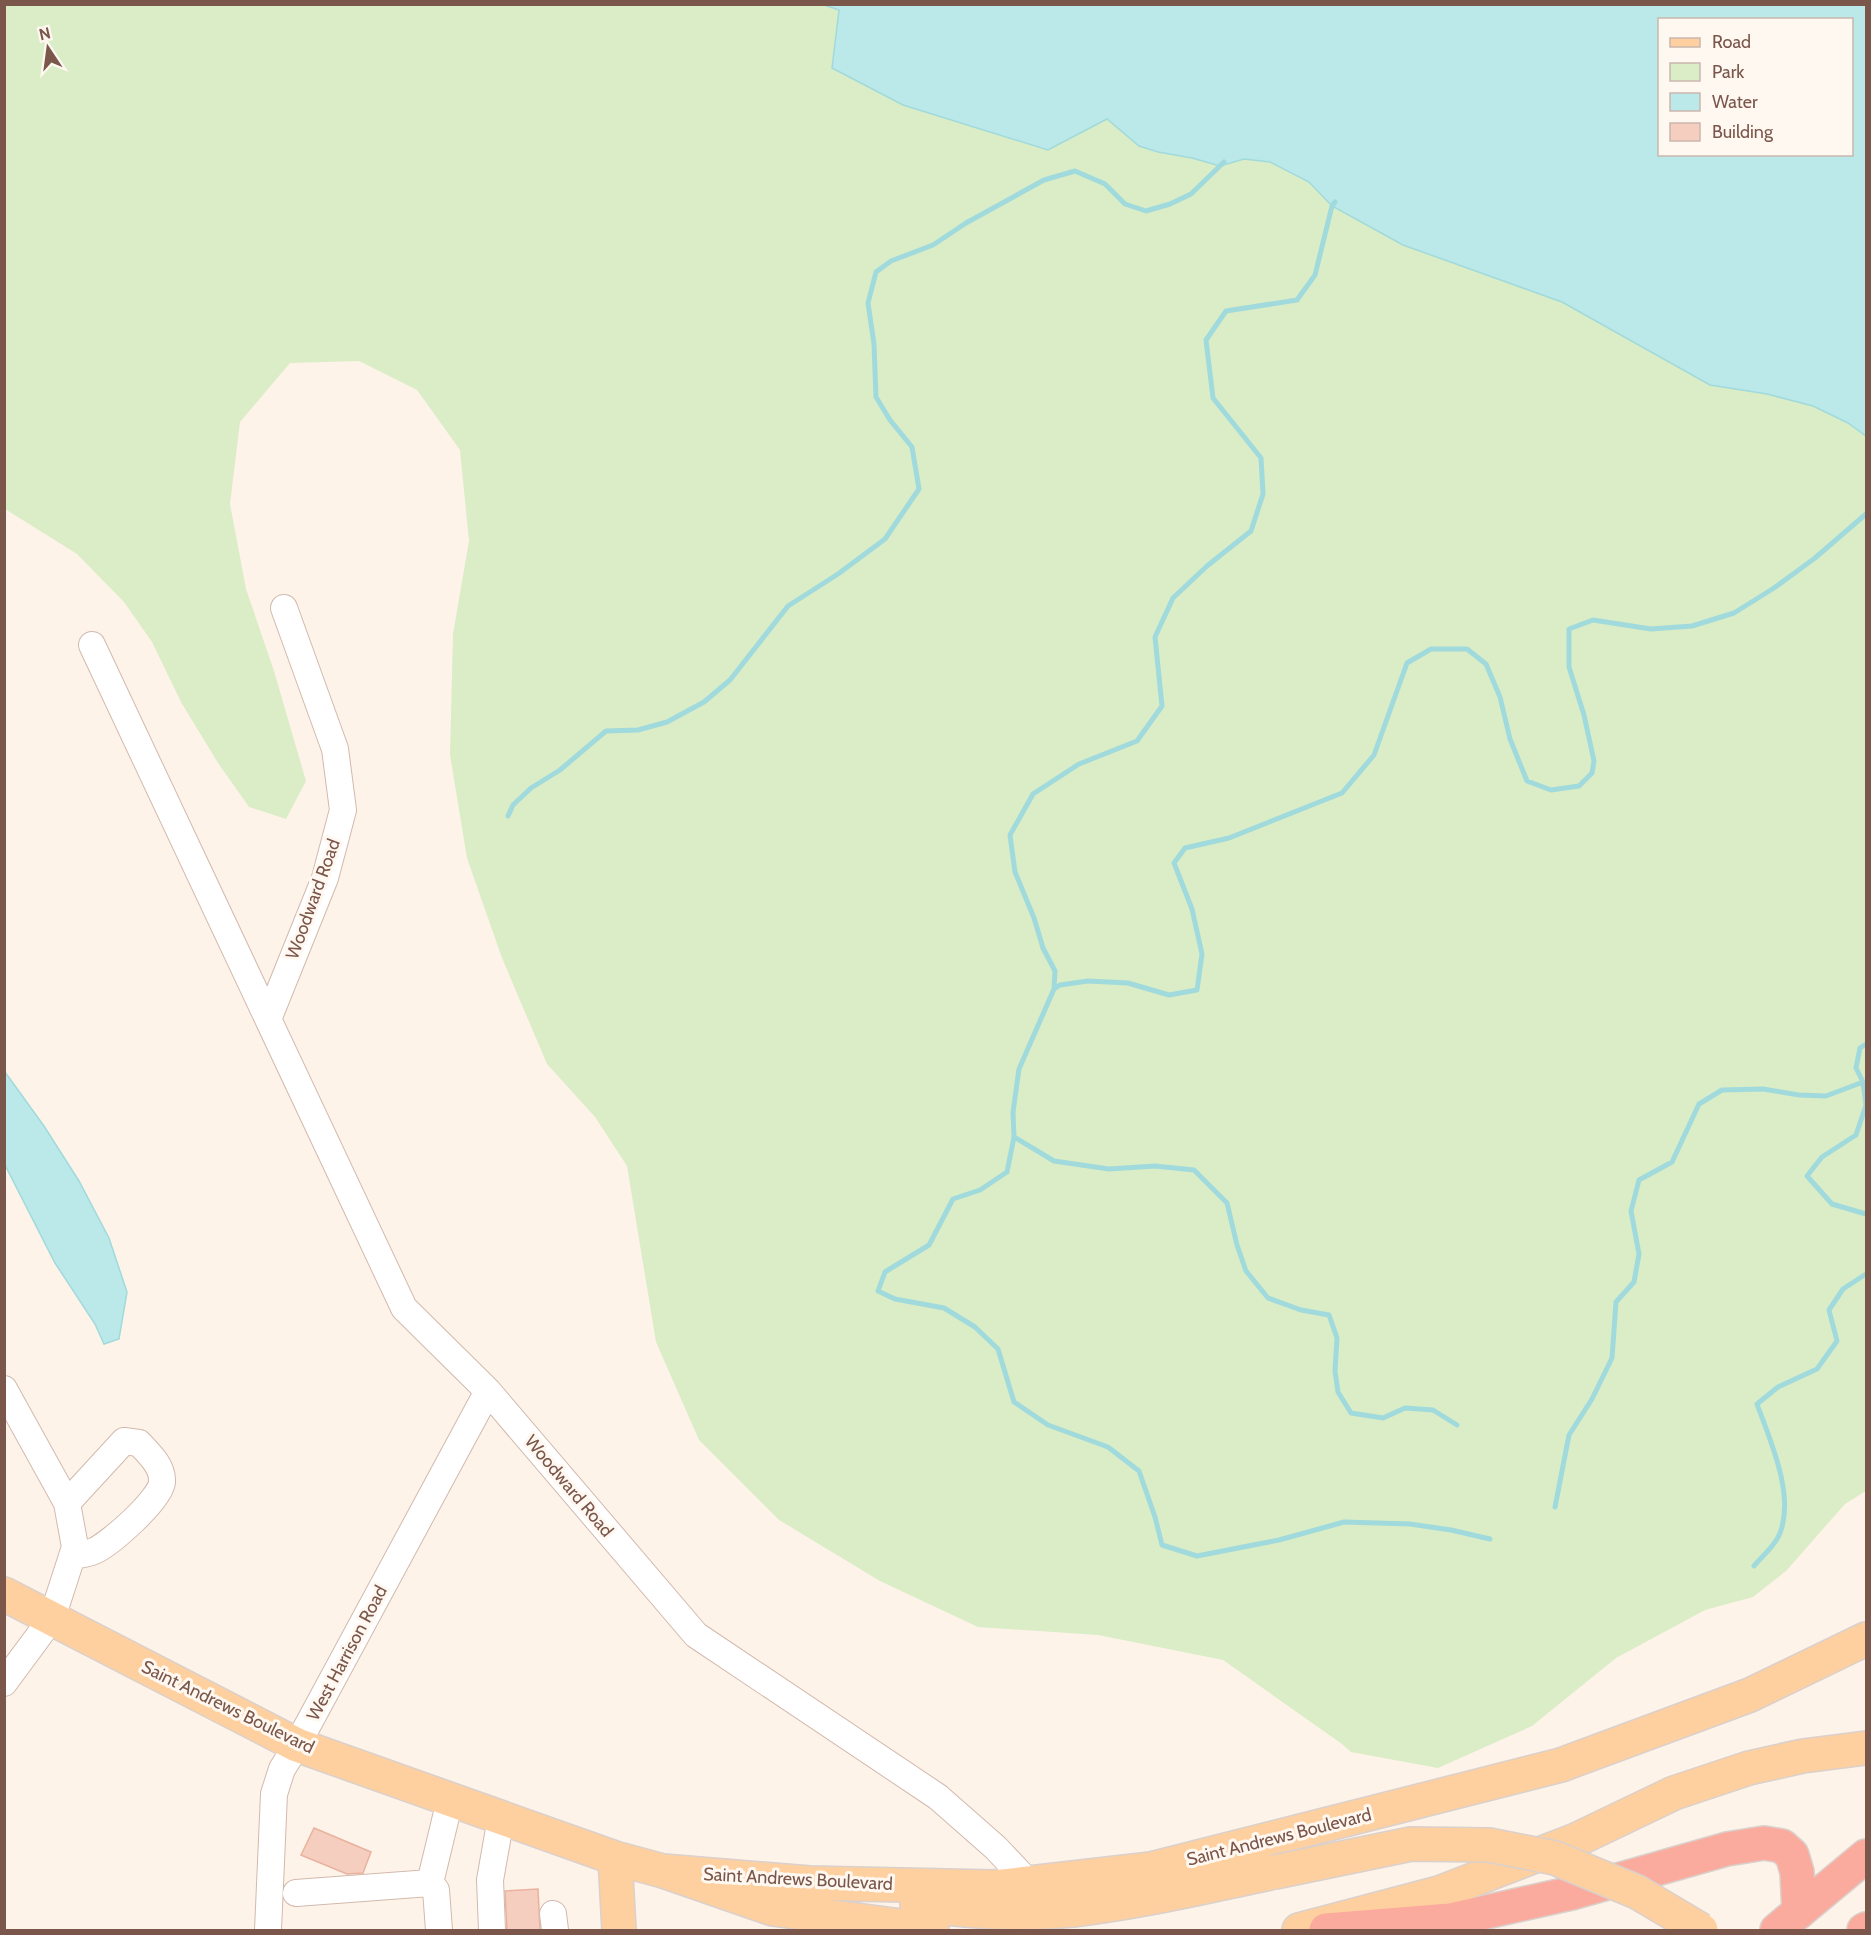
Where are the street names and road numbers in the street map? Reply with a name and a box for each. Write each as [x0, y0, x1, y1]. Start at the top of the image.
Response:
street label: Woodward Road [281, 836, 345, 962]
street label: Woodward Road [520, 1431, 618, 1541]
street label: West Harrison Road [302, 1582, 392, 1724]
street label: Saint Andrews Boulevard [138, 1656, 318, 1758]
street label: Saint Andrews Boulevard [1184, 1803, 1374, 1871]
street label: Saint Andrews Boulevard [703, 1863, 893, 1895]

